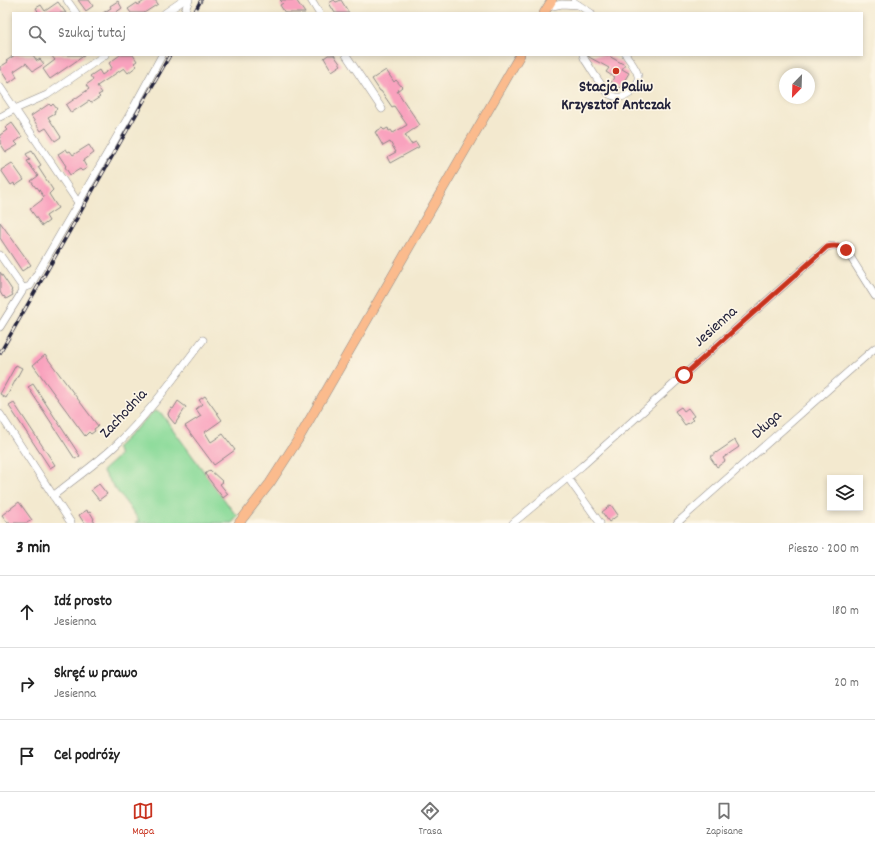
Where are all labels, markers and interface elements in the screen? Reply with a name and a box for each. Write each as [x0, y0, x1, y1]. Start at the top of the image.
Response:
search box [12, 12, 863, 56]
icon: search [26, 23, 48, 45]
text: Szukaj tutaj [58, 23, 126, 45]
marker: Stacja Paliw Krzysztof Antczak [611, 66, 621, 76]
north arrow [779, 68, 815, 104]
place label: Stacja Paliw Krzysztof Antczak [561, 76, 671, 117]
route end [837, 241, 855, 259]
street label: Jesienna [689, 301, 743, 353]
route start [675, 366, 693, 384]
street label: Zachodnia [95, 384, 153, 444]
street label: Długa [747, 405, 788, 445]
map controls [827, 475, 863, 511]
button: layers [827, 475, 863, 511]
text: 3 min [16, 537, 50, 561]
text: Pieszo · 200 m [788, 540, 859, 559]
text: Idź prosto [54, 591, 112, 613]
icon: ahead [16, 601, 38, 623]
text: 180 m [832, 602, 859, 621]
text: Jesienna [54, 613, 96, 632]
text: Skręć w prawo [54, 663, 137, 685]
icon: right [16, 673, 38, 695]
text: 20 m [834, 674, 859, 693]
text: Jesienna [54, 685, 96, 704]
icon: arrive [16, 745, 38, 767]
text: Cel podróży [54, 745, 120, 767]
tab: Mapa [132, 800, 154, 840]
tab: Trasa [418, 800, 442, 840]
tab: Zapisane [706, 800, 743, 840]

